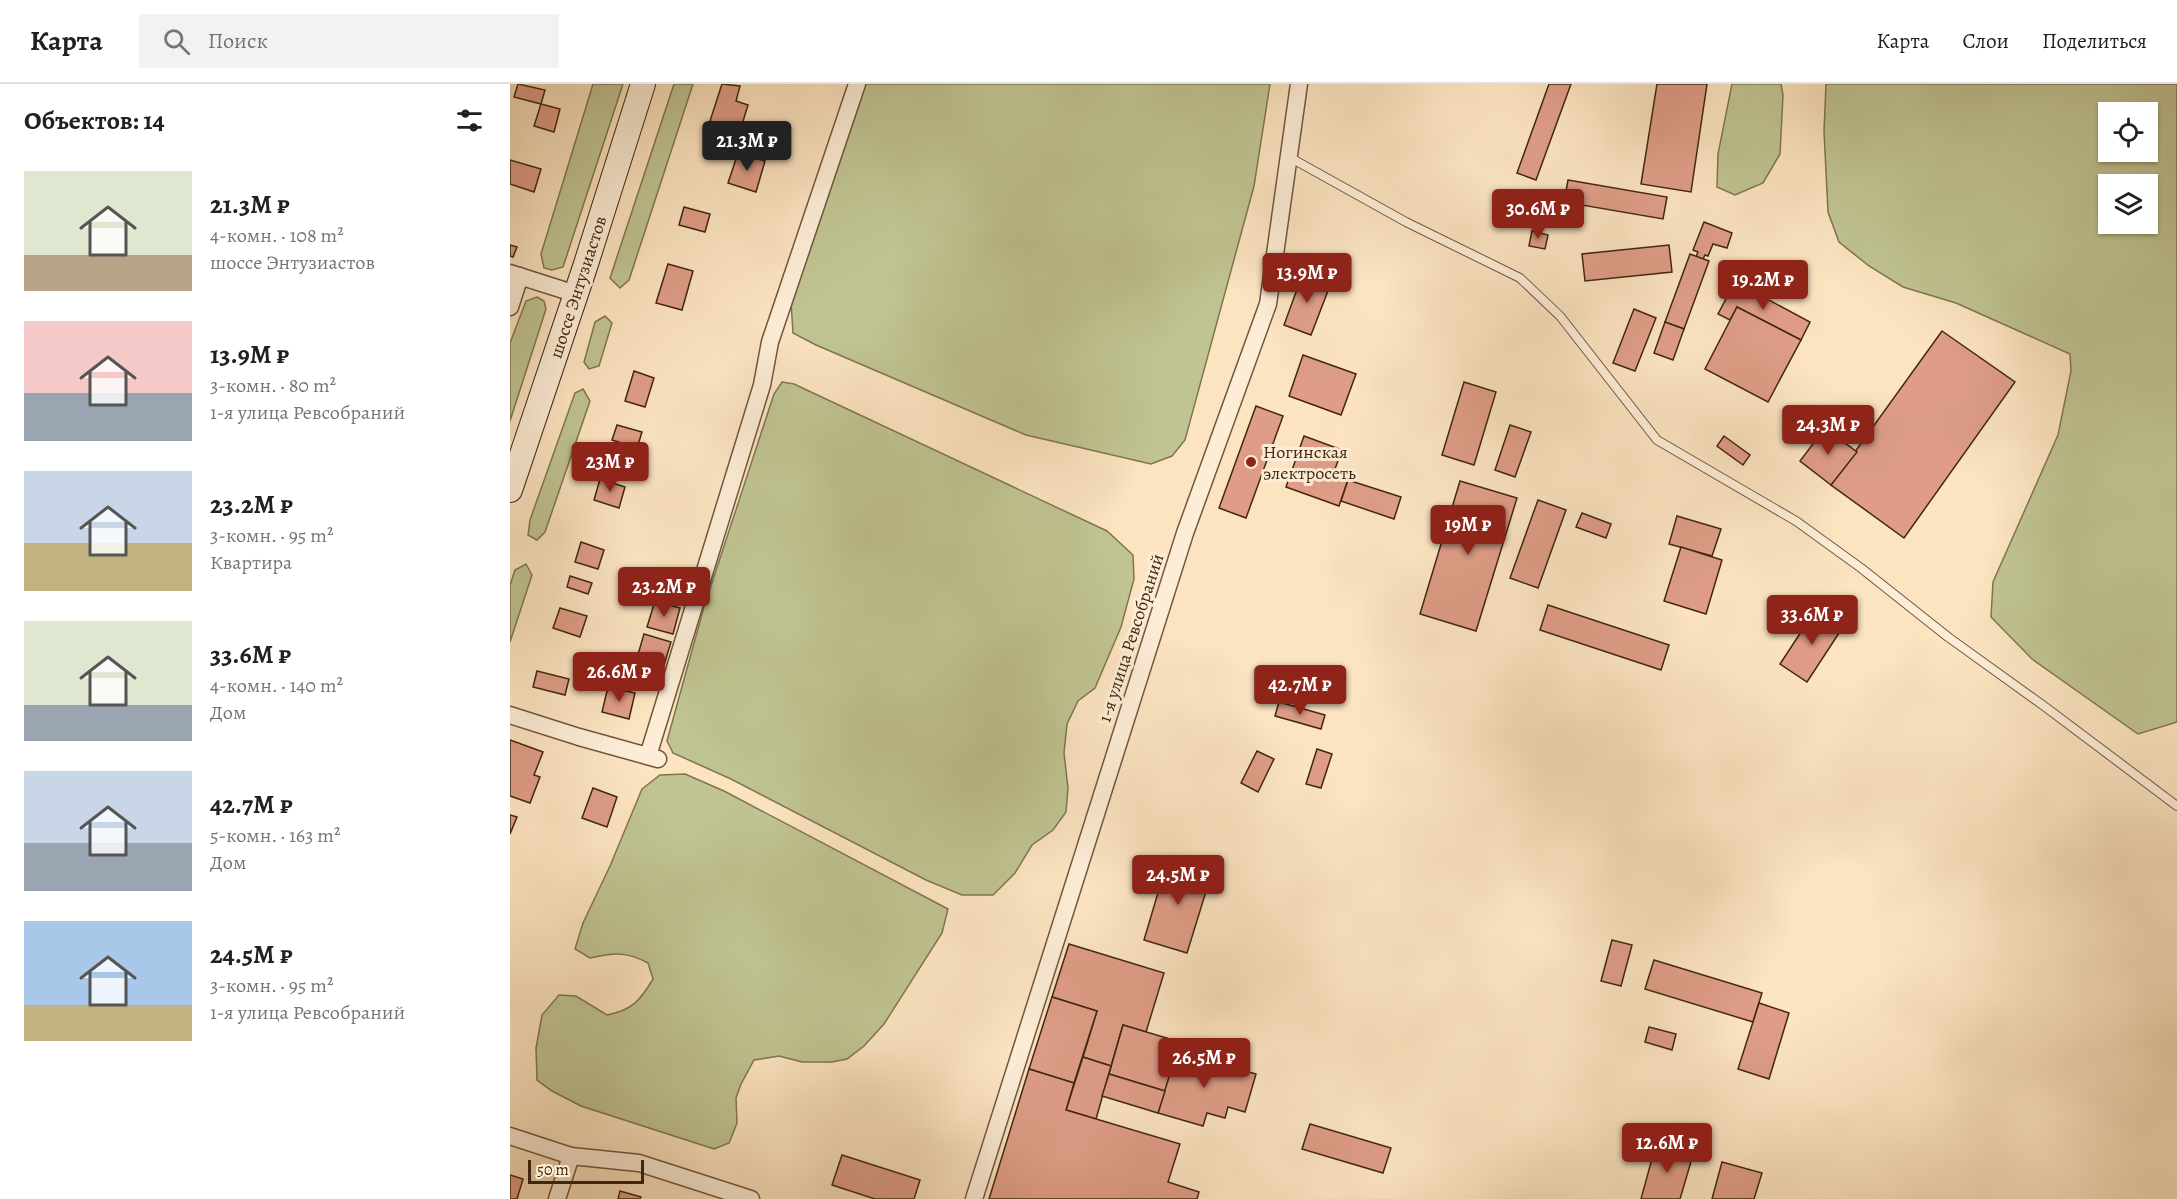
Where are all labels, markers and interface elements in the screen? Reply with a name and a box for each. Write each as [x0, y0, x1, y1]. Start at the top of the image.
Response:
search box [139, 14, 559, 68]
text: Карта [30, 22, 103, 60]
icon: search [160, 25, 193, 58]
text: Поиск [208, 26, 268, 56]
text: Карта [1876, 27, 1929, 55]
text: Слои [1962, 27, 2009, 55]
text: Поделиться [2042, 27, 2147, 55]
map controls [2098, 102, 2158, 234]
button: locate [2098, 102, 2158, 162]
text: Объектов: 14 [24, 103, 165, 138]
icon: filters [453, 104, 486, 137]
pin: 21.3M ₽ [692, 121, 802, 172]
text: 21.3M ₽ [716, 127, 778, 154]
button: layers [2098, 174, 2158, 234]
text: 21.3M ₽ [210, 187, 290, 222]
pin: 30.6M ₽ [1483, 189, 1593, 240]
icon: home [72, 195, 144, 267]
text: 30.6M ₽ [1506, 195, 1570, 222]
street label: шоссе Энтузиастов [544, 213, 612, 361]
text: 4-комн. · 108 m² [210, 222, 344, 249]
text: шоссе Энтузиастов [210, 249, 375, 276]
pin: 13.9M ₽ [1252, 253, 1362, 304]
text: 13.9M ₽ [1277, 259, 1337, 286]
pin: 19.2M ₽ [1708, 260, 1818, 311]
text: 19.2M ₽ [1732, 266, 1794, 293]
text: 13.9M ₽ [210, 337, 289, 372]
icon: home [72, 345, 144, 417]
text: 3-комн. · 80 m² [210, 372, 336, 399]
text: 1-я улица Ревсобраний [210, 399, 405, 426]
pin: 24.3M ₽ [1773, 405, 1883, 456]
text: 24.3M ₽ [1796, 411, 1860, 438]
place label: Ногинская электросеть [1263, 440, 1356, 485]
pin: 23M ₽ [568, 442, 652, 493]
text: 23M ₽ [586, 448, 634, 475]
marker: Ногинская электросеть [1244, 455, 1258, 469]
text: 23.2M ₽ [210, 487, 293, 522]
icon: home [72, 495, 144, 567]
pin: 19M ₽ [1426, 505, 1510, 556]
text: 19M ₽ [1445, 511, 1491, 538]
text: 3-комн. · 95 m² [210, 522, 334, 549]
text: Квартира [210, 549, 292, 576]
street label: 1-я улица Ревсобраний [1092, 551, 1170, 725]
pin: 23.2M ₽ [609, 567, 719, 618]
text: 23.2M ₽ [632, 573, 696, 600]
pin: 33.6M ₽ [1757, 595, 1867, 646]
text: 33.6M ₽ [1781, 601, 1843, 628]
text: 33.6M ₽ [210, 637, 291, 672]
icon: home [72, 645, 144, 717]
pin: 26.6M ₽ [564, 652, 674, 703]
text: 26.6M ₽ [587, 658, 651, 685]
pin: 42.7M ₽ [1245, 665, 1355, 716]
text: 42.7M ₽ [1268, 671, 1332, 698]
text: 4-комн. · 140 m² [210, 672, 343, 699]
text: Дом [210, 699, 246, 726]
text: 42.7M ₽ [210, 787, 293, 822]
icon: home [72, 795, 144, 867]
text: 5-комн. · 163 m² [210, 822, 341, 849]
text: Дом [210, 849, 246, 876]
pin: 24.5M ₽ [1123, 855, 1233, 906]
text: 24.5M ₽ [1146, 861, 1210, 888]
text: 24.5M ₽ [210, 937, 293, 972]
icon: home [72, 945, 144, 1017]
text: 3-комн. · 95 m² [210, 972, 334, 999]
text: 1-я улица Ревсобраний [210, 999, 405, 1026]
pin: 26.5M ₽ [1149, 1038, 1259, 1089]
text: 26.5M ₽ [1172, 1044, 1236, 1071]
pin: 12.6M ₽ [1612, 1123, 1722, 1174]
text: 12.6M ₽ [1636, 1129, 1698, 1156]
scale bar [528, 1157, 644, 1184]
text: 50 m [537, 1159, 569, 1181]

